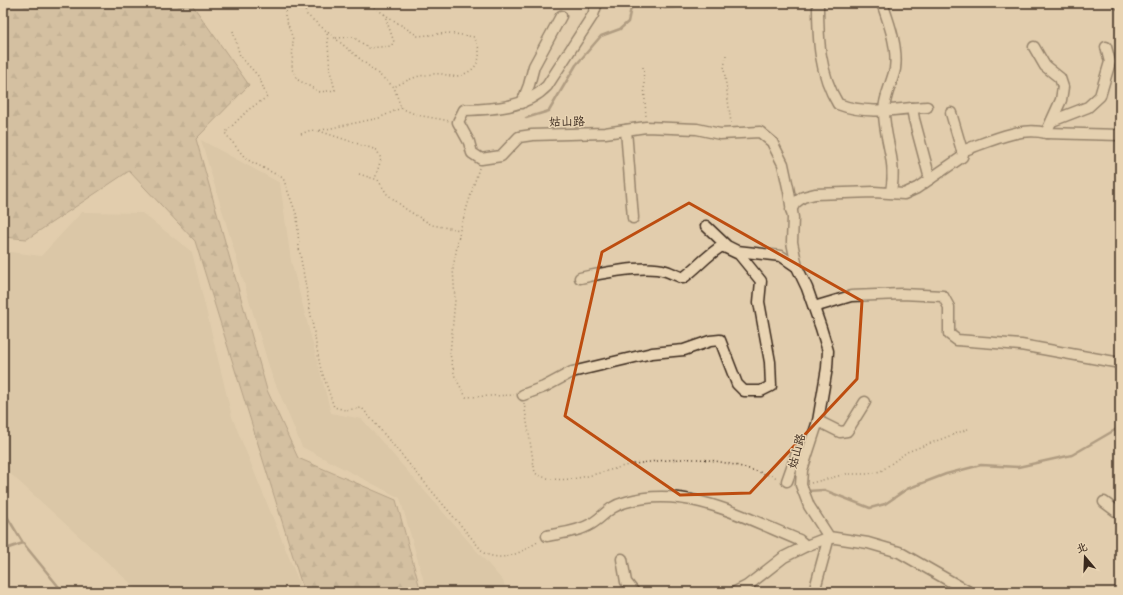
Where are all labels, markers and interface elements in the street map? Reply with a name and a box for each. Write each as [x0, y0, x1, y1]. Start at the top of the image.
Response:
street label: 姑山路 [549, 112, 585, 130]
street label: 姑山路 [783, 431, 809, 471]
north arrow [1065, 537, 1105, 577]
text: 北 [1074, 539, 1089, 556]

